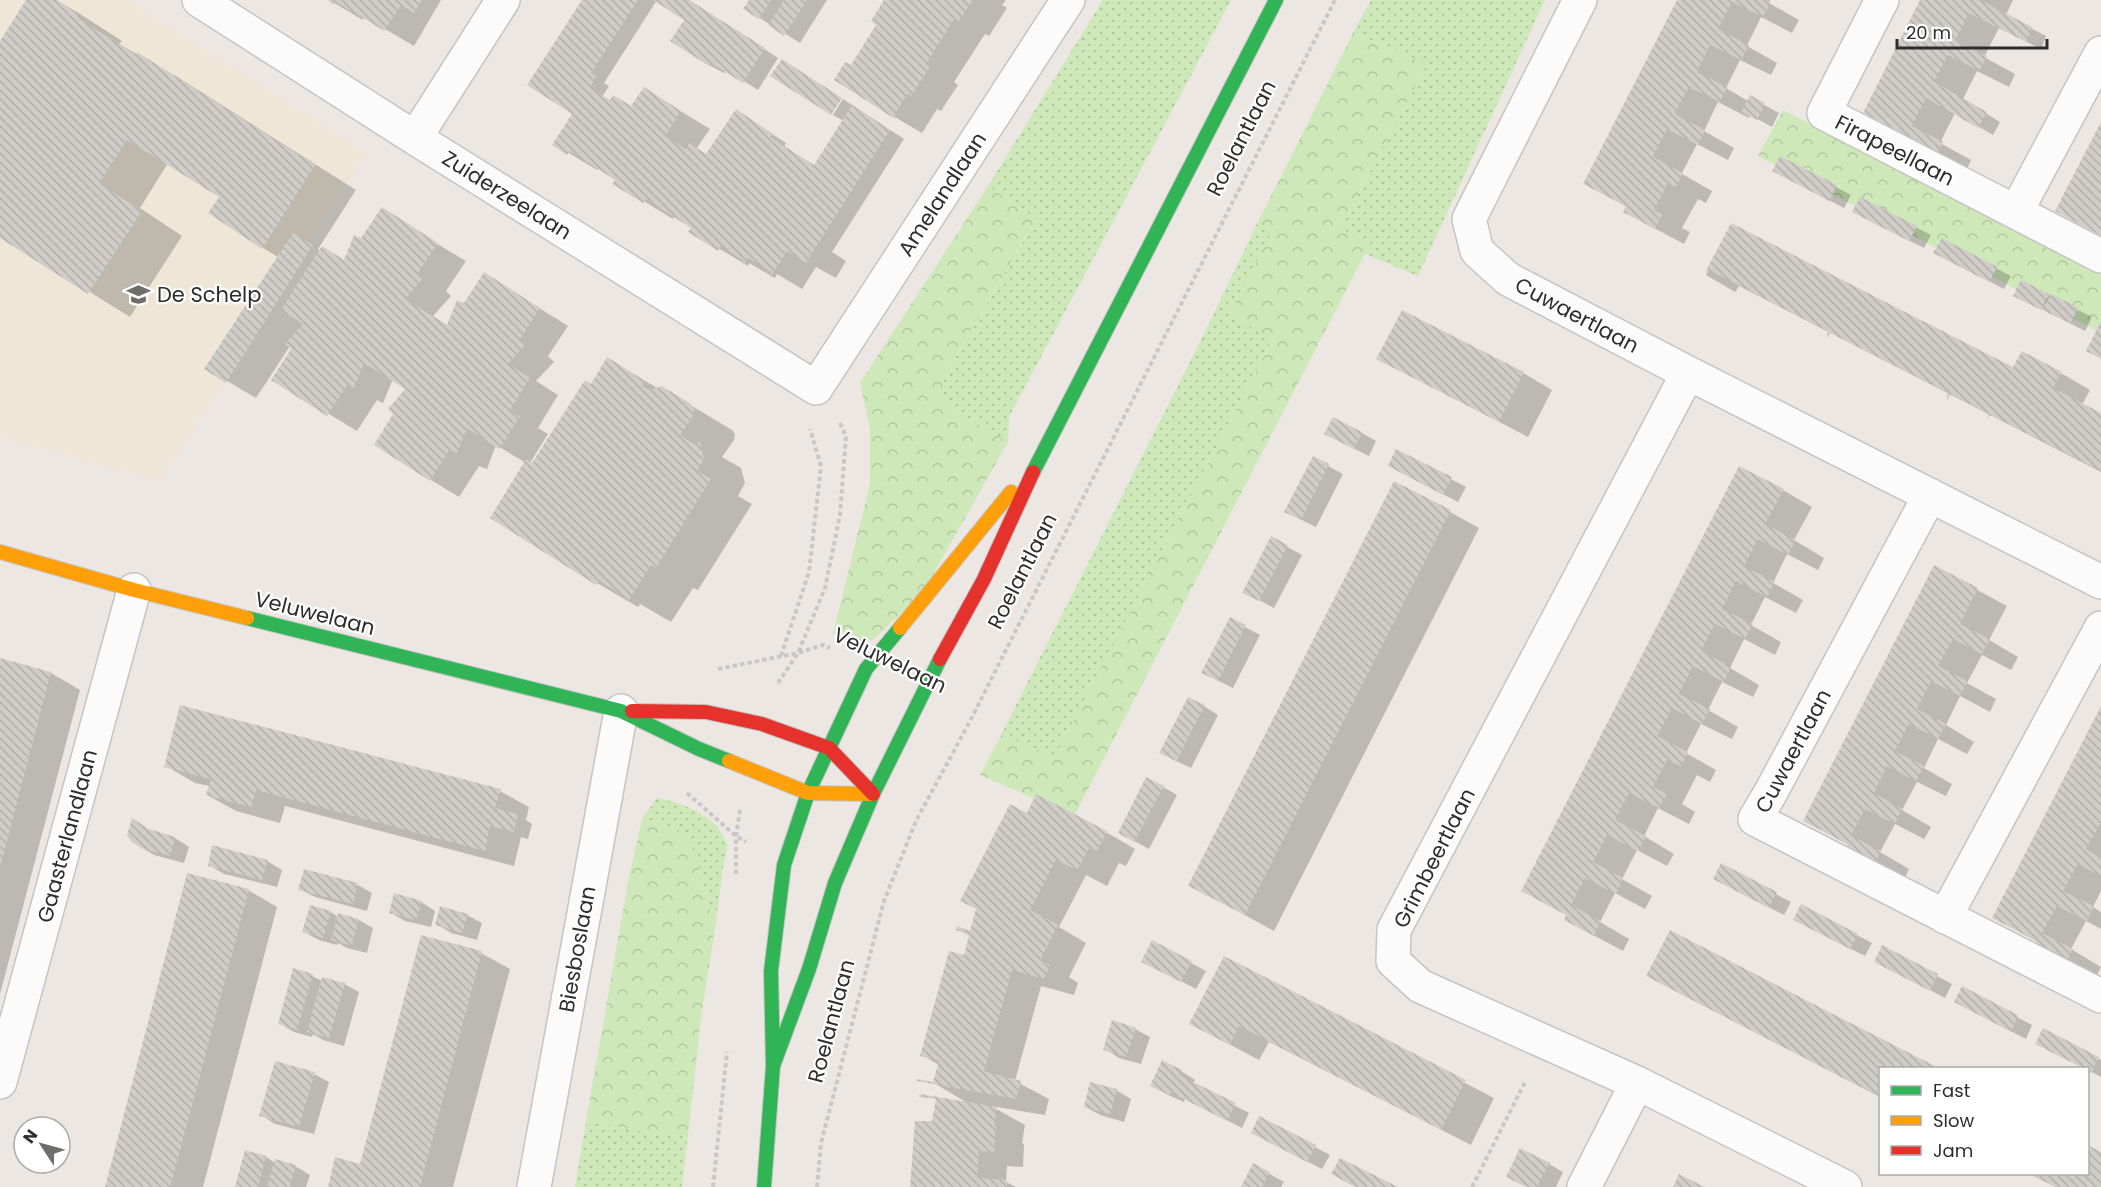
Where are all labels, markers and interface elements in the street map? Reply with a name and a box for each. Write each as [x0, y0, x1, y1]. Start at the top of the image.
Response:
scale bar [1897, 12, 2047, 50]
text: 20 m [1906, 20, 1951, 45]
street label: Roelantlaan [1199, 75, 1283, 201]
street label: Firapeellaan [1830, 108, 1960, 192]
street label: Amelandlaan [891, 126, 993, 262]
street label: Zuiderzeelaan [437, 144, 577, 246]
street label: Cuwaertlaan [1510, 270, 1644, 360]
place label: De Schelp [157, 280, 261, 309]
school or university icon: De Schelp [126, 281, 152, 307]
street label: Roelantlaan [980, 508, 1064, 634]
street label: Veluwelaan [252, 584, 378, 642]
street label: Veluwelaan [828, 620, 952, 700]
street label: Cuwaertlaan [1748, 684, 1838, 818]
street label: Gaasterlandlaan [30, 746, 104, 926]
street label: Grimbeertlaan [1386, 783, 1482, 933]
street label: Biesboslaan [552, 884, 602, 1014]
street label: Roelantlaan [801, 956, 861, 1086]
legend [1879, 1067, 2089, 1175]
text: Fast [1933, 1078, 1970, 1103]
text: Slow [1933, 1108, 1975, 1133]
north arrow [12, 1115, 72, 1175]
text: N [17, 1125, 43, 1148]
text: Jam [1933, 1138, 1973, 1163]

